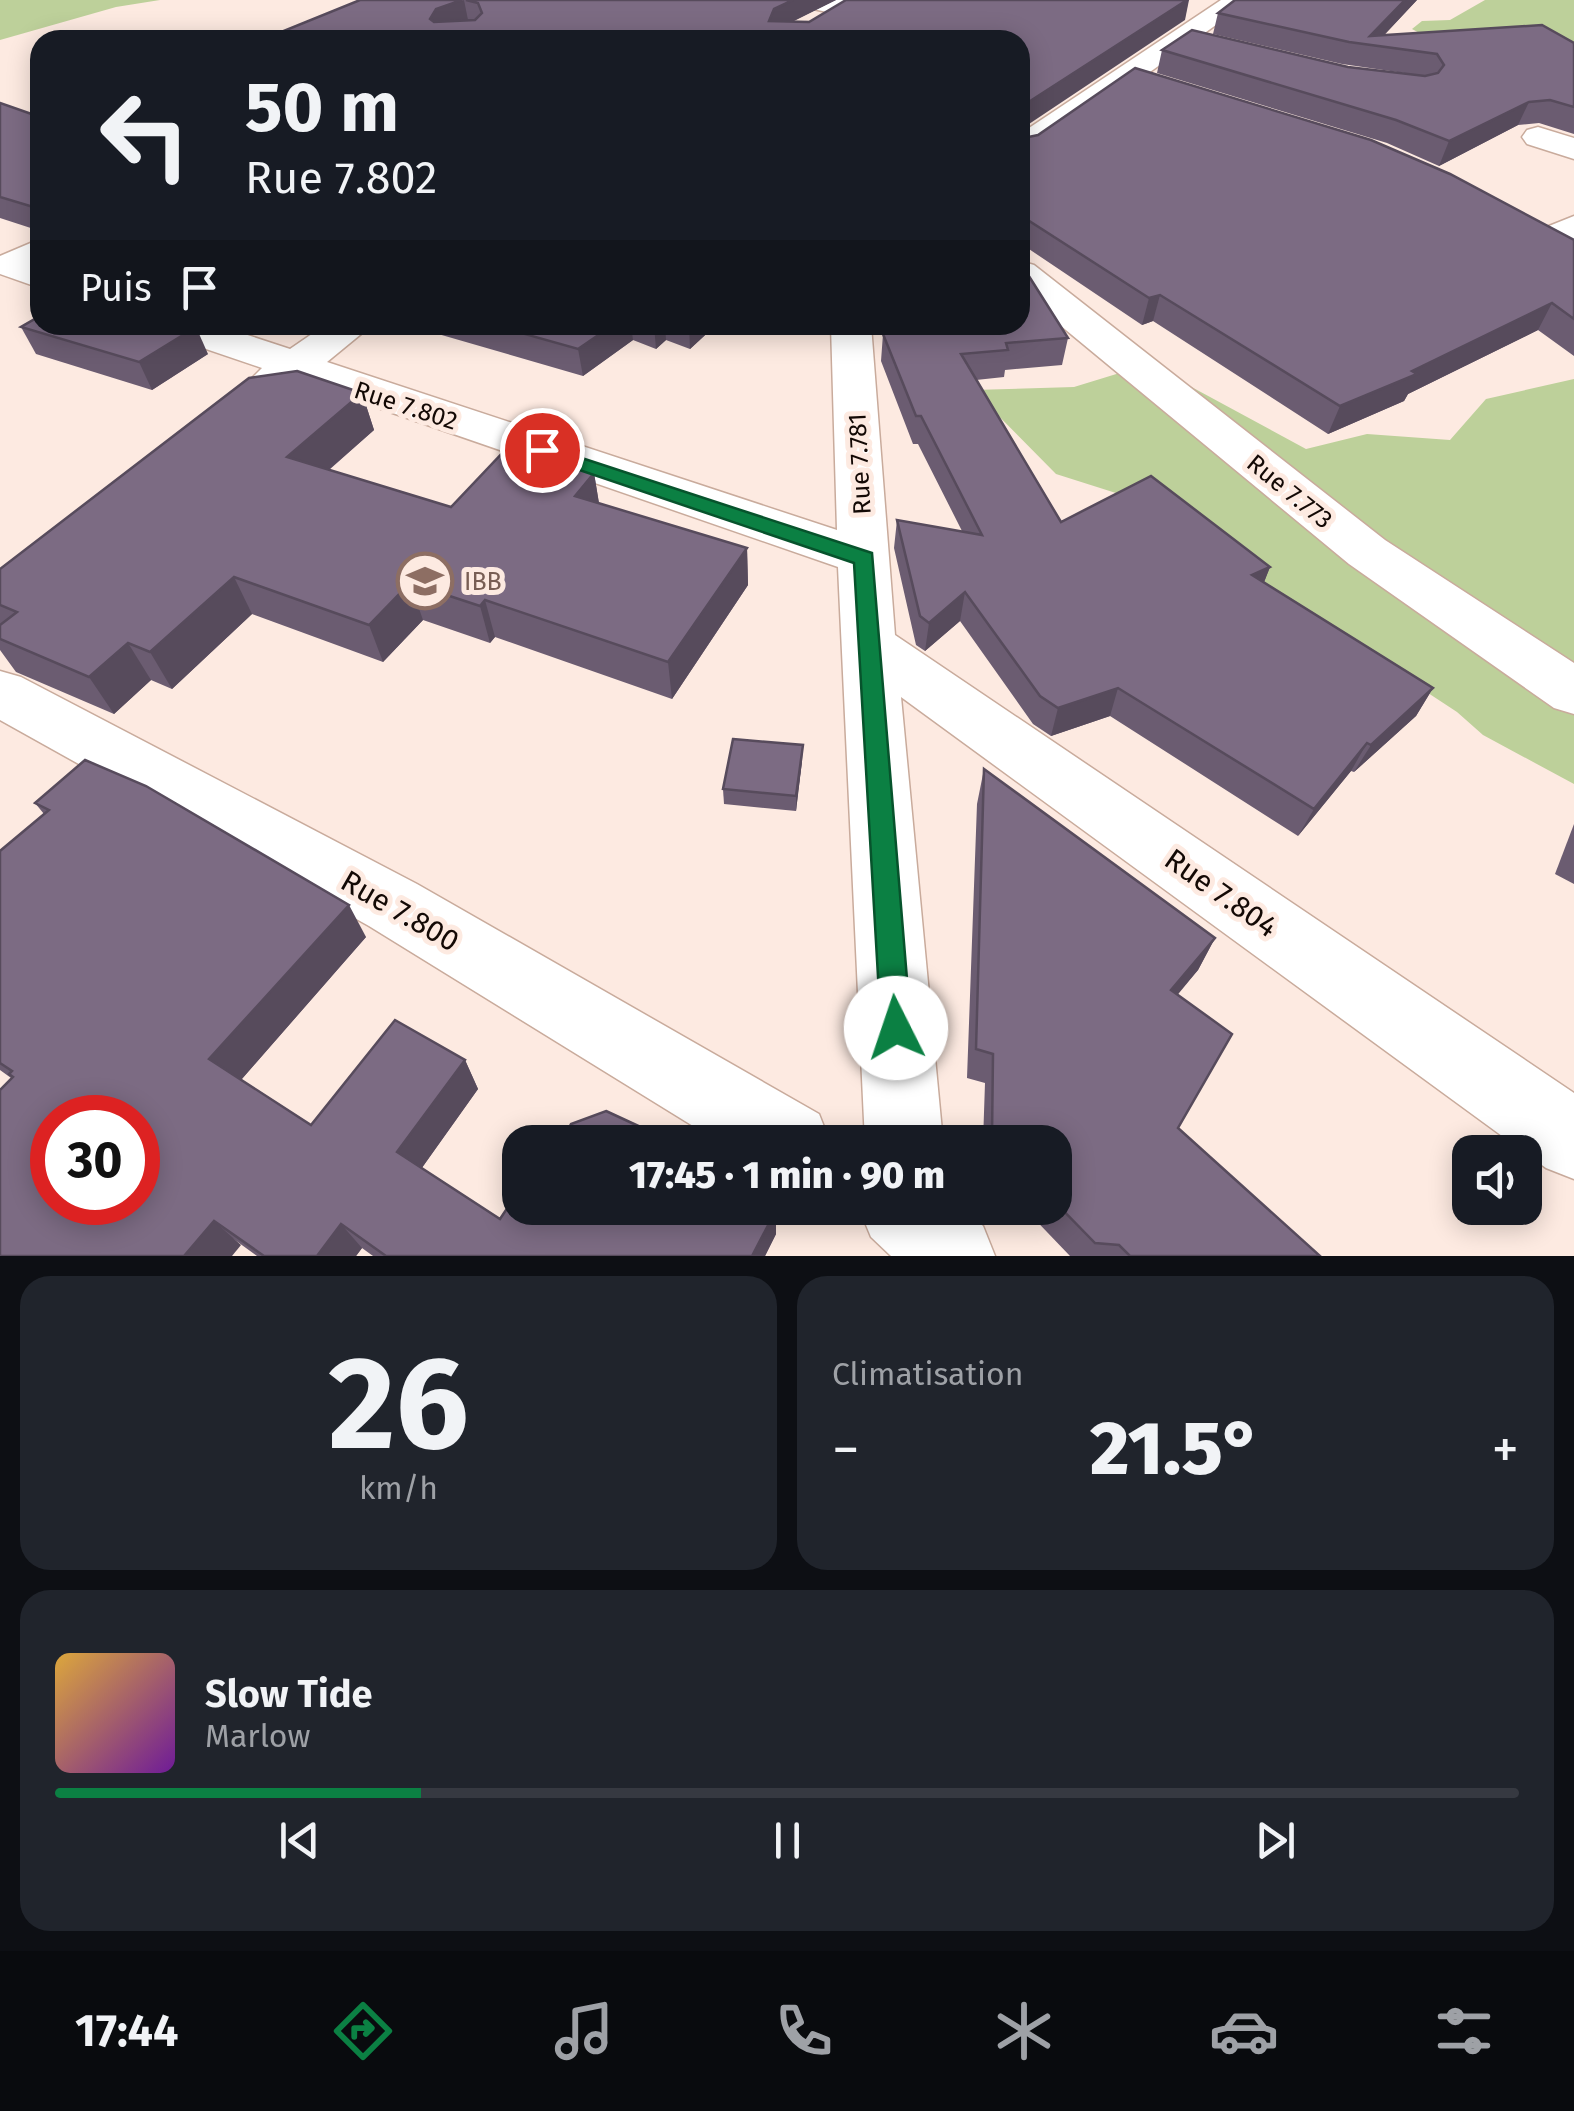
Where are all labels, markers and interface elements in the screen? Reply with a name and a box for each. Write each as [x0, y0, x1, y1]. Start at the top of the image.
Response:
text: 50 m [245, 66, 399, 150]
icon: left [80, 70, 210, 200]
text: Rue 7.802 [245, 151, 437, 205]
icon: arrive [172, 260, 227, 315]
text: Puis [80, 265, 152, 311]
street label: Rue 7.802 [350, 375, 461, 437]
pin [500, 408, 585, 493]
street label: Rue 7.781 [842, 412, 878, 515]
icon: arrive [515, 423, 570, 478]
street label: Rue 7.773 [1241, 448, 1338, 535]
school or university icon: IBB [395, 551, 455, 611]
place label: IBB [464, 567, 502, 597]
street label: Rue 7.804 [1158, 841, 1284, 945]
street label: Rue 7.800 [335, 863, 465, 959]
position arrow [844, 976, 948, 1080]
speed limit sign: 30 [30, 1095, 160, 1225]
map controls [1452, 1135, 1542, 1225]
button: sound [1452, 1135, 1542, 1225]
text: 17:45 · 1 min · 90 m [629, 1152, 945, 1198]
text: 26 [328, 1326, 469, 1482]
text: Climatisation [832, 1355, 1023, 1393]
text: 21.5° [1090, 1404, 1261, 1494]
text: − [832, 1417, 860, 1483]
text: + [1492, 1417, 1519, 1483]
text: km/h [359, 1469, 438, 1507]
text: Slow Tide [205, 1671, 373, 1717]
text: Marlow [205, 1717, 311, 1755]
icon: previous [272, 1813, 327, 1868]
icon: pause [760, 1813, 815, 1868]
icon: next [1248, 1813, 1303, 1868]
icon: directions [328, 1996, 398, 2066]
icon: music [549, 1996, 619, 2066]
icon: phone [769, 1996, 839, 2066]
icon: climate [989, 1996, 1059, 2066]
icon: car [1209, 1996, 1279, 2066]
icon: filters [1429, 1996, 1499, 2066]
text: 17:44 [75, 2004, 178, 2058]

